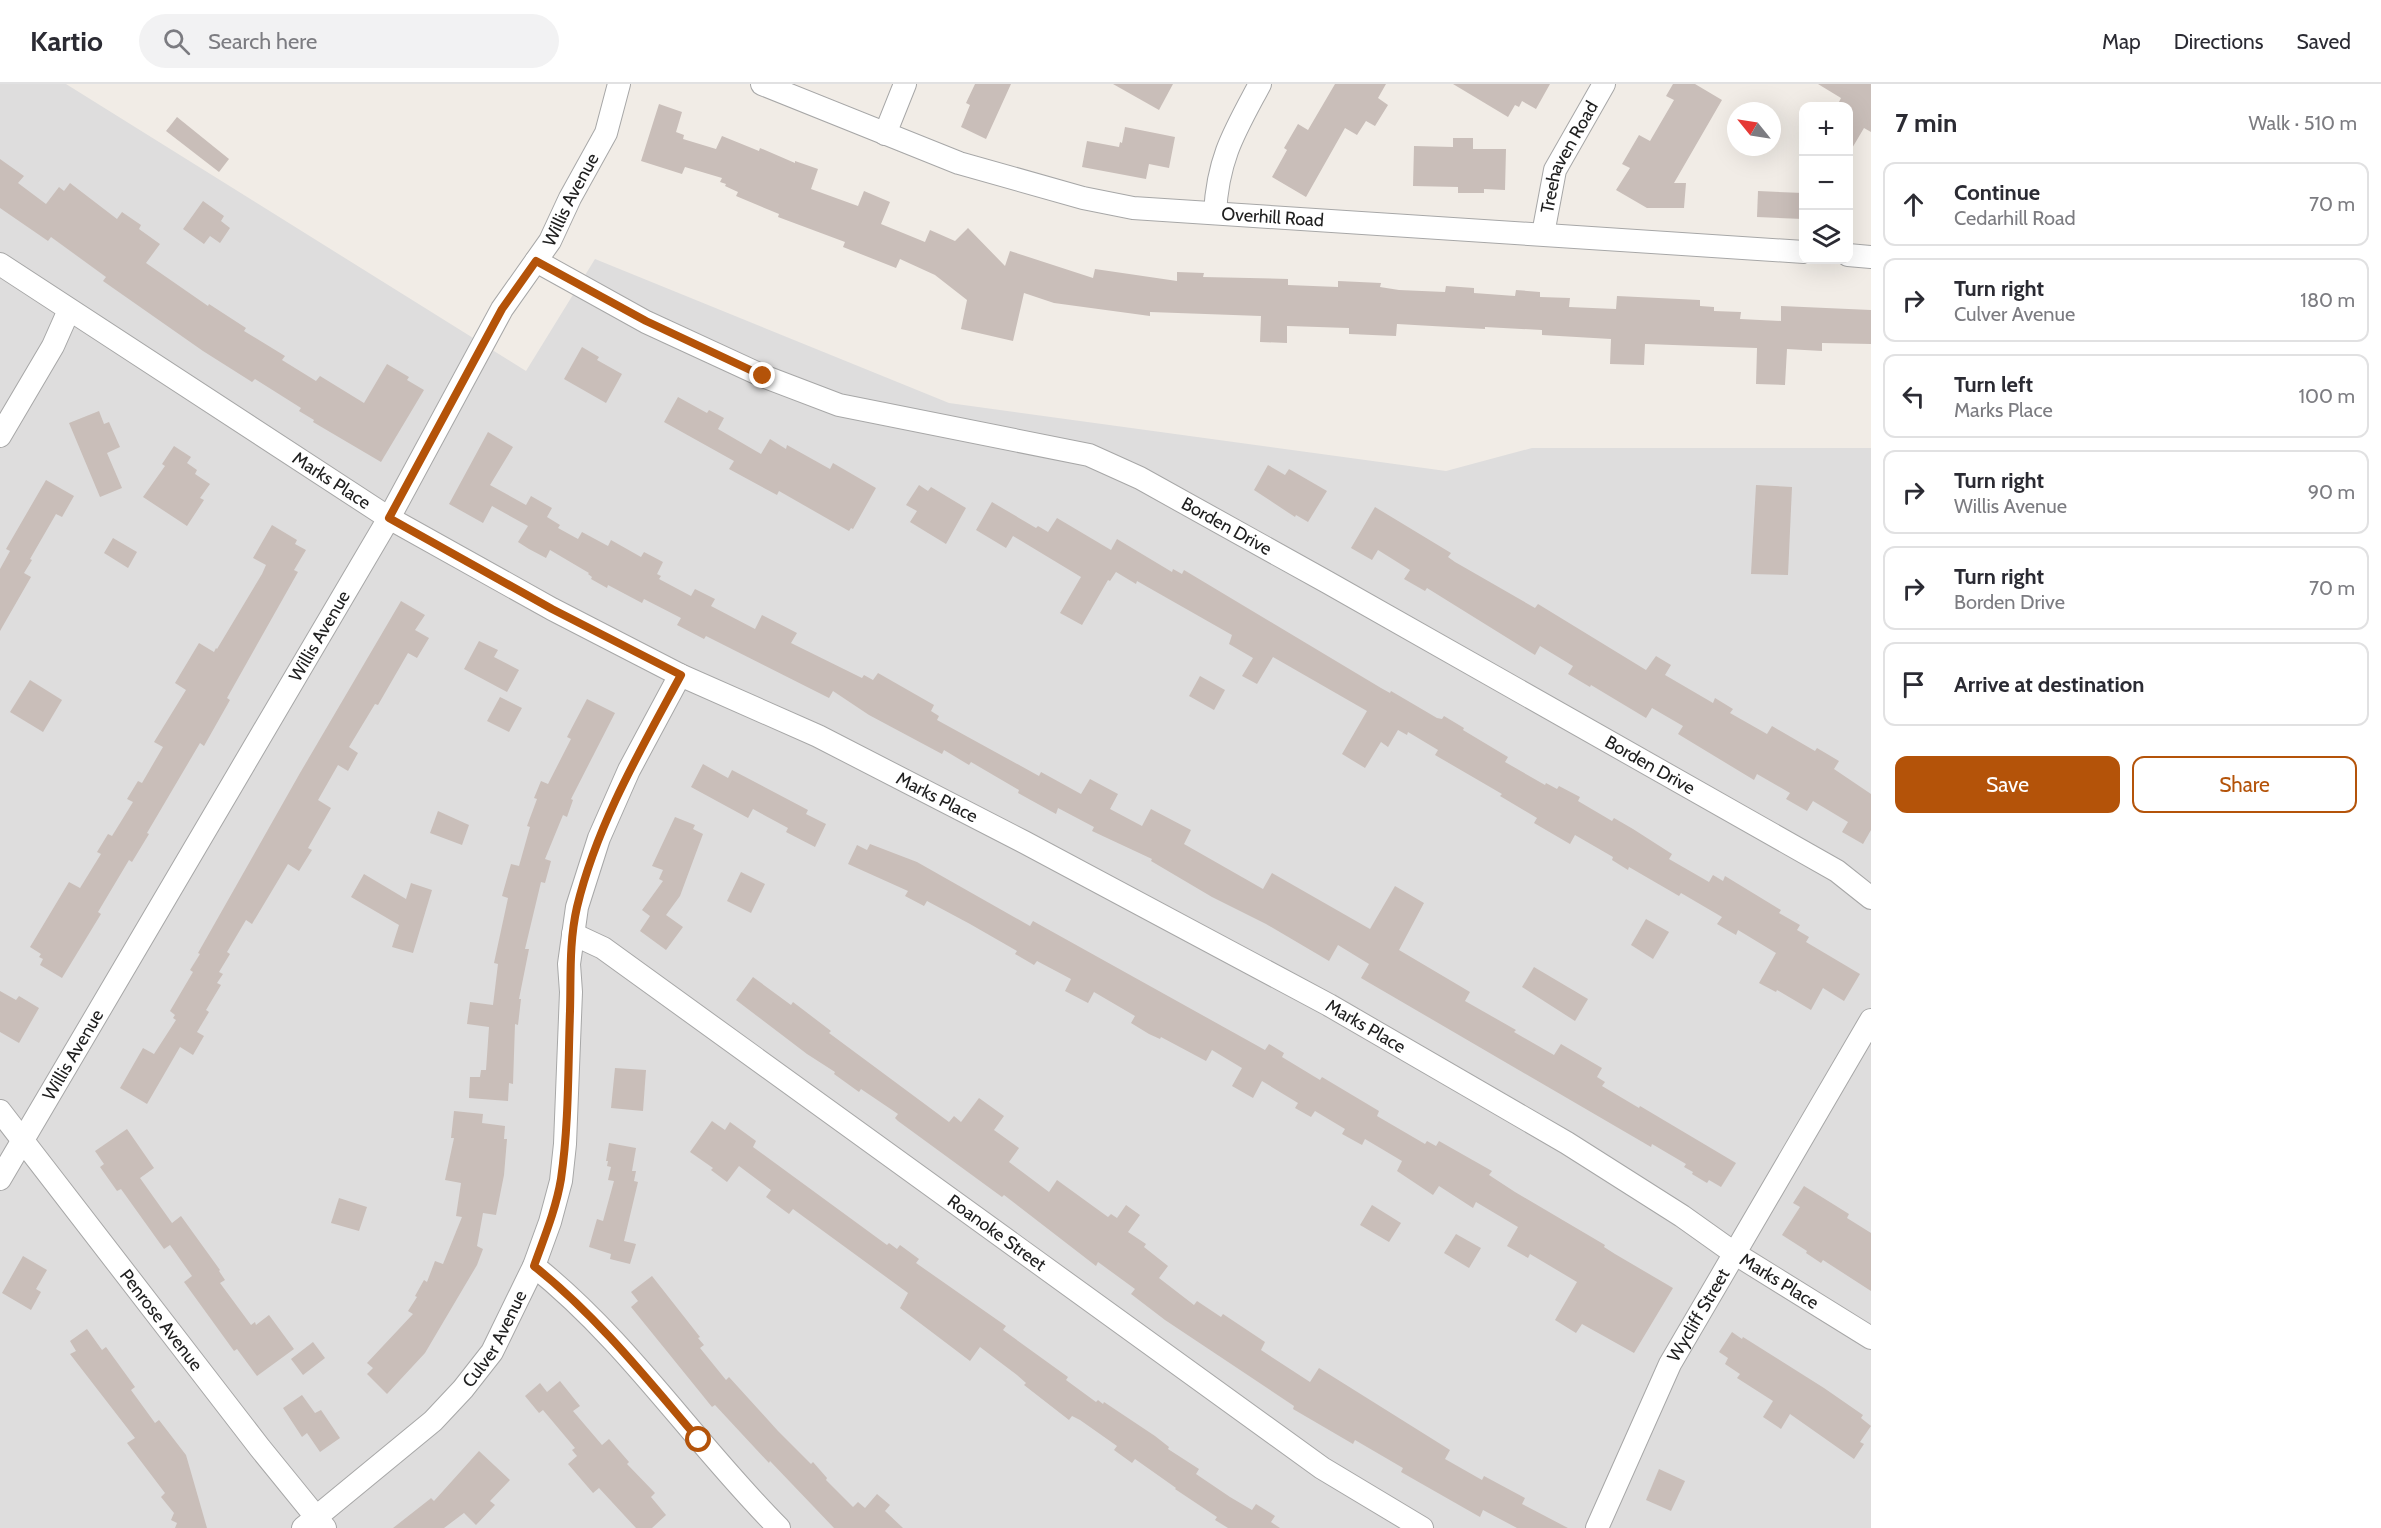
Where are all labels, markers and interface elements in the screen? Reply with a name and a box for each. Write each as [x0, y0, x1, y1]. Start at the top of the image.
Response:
search box [139, 14, 559, 68]
text: Kartio [30, 24, 103, 58]
icon: search [160, 25, 193, 58]
text: Search here [208, 28, 317, 55]
text: Map [2102, 29, 2141, 54]
text: Directions [2174, 29, 2263, 54]
text: Saved [2296, 29, 2351, 54]
street label: Treehaven Road [1536, 97, 1603, 215]
north arrow [1727, 102, 1781, 156]
map controls [1799, 102, 1853, 264]
button: + [1799, 102, 1853, 156]
text: 7 min [1895, 107, 1957, 139]
text: Walk · 510 m [2249, 111, 2357, 135]
street label: Willis Avenue [538, 149, 604, 250]
button: − [1799, 156, 1853, 210]
text: Continue [1954, 179, 2040, 206]
icon: ahead [1897, 188, 1930, 221]
text: 70 m [2309, 192, 2355, 216]
street label: Overhill Road [1221, 203, 1325, 231]
text: Cedarhill Road [1954, 206, 2076, 230]
button: layers [1799, 210, 1853, 264]
text: Turn right [1954, 275, 2044, 302]
icon: right [1897, 284, 1930, 317]
text: 180 m [2300, 288, 2355, 312]
text: Culver Avenue [1954, 302, 2075, 326]
route end [749, 362, 775, 388]
text: Turn left [1954, 371, 2033, 398]
icon: left [1897, 380, 1930, 413]
text: 100 m [2299, 384, 2355, 408]
text: Marks Place [1954, 398, 2053, 422]
street label: Marks Place [288, 447, 375, 514]
text: Turn right [1954, 467, 2044, 494]
icon: right [1897, 476, 1930, 509]
text: 90 m [2308, 480, 2355, 504]
street label: Borden Drive [1178, 492, 1276, 560]
text: Willis Avenue [1954, 494, 2067, 518]
text: Turn right [1954, 563, 2044, 590]
icon: right [1897, 572, 1930, 605]
text: 70 m [2309, 576, 2355, 600]
street label: Willis Avenue [284, 587, 355, 685]
text: Borden Drive [1954, 590, 2065, 614]
icon: arrive [1897, 668, 1930, 701]
text: Arrive at destination [1954, 671, 2144, 698]
street label: Borden Drive [1601, 731, 1699, 799]
button: Save [1895, 756, 2120, 813]
button: Share [2132, 756, 2357, 813]
street label: Marks Place [892, 767, 982, 827]
street label: Marks Place [1322, 994, 1410, 1058]
street label: Willis Avenue [38, 1005, 108, 1104]
street label: Roanoke Street [943, 1190, 1050, 1276]
street label: Marks Place [1736, 1248, 1823, 1314]
street label: Penrose Avenue [115, 1265, 207, 1375]
street label: Wycliff Street [1663, 1265, 1734, 1366]
street label: Culver Avenue [458, 1287, 531, 1392]
route start [685, 1426, 711, 1452]

